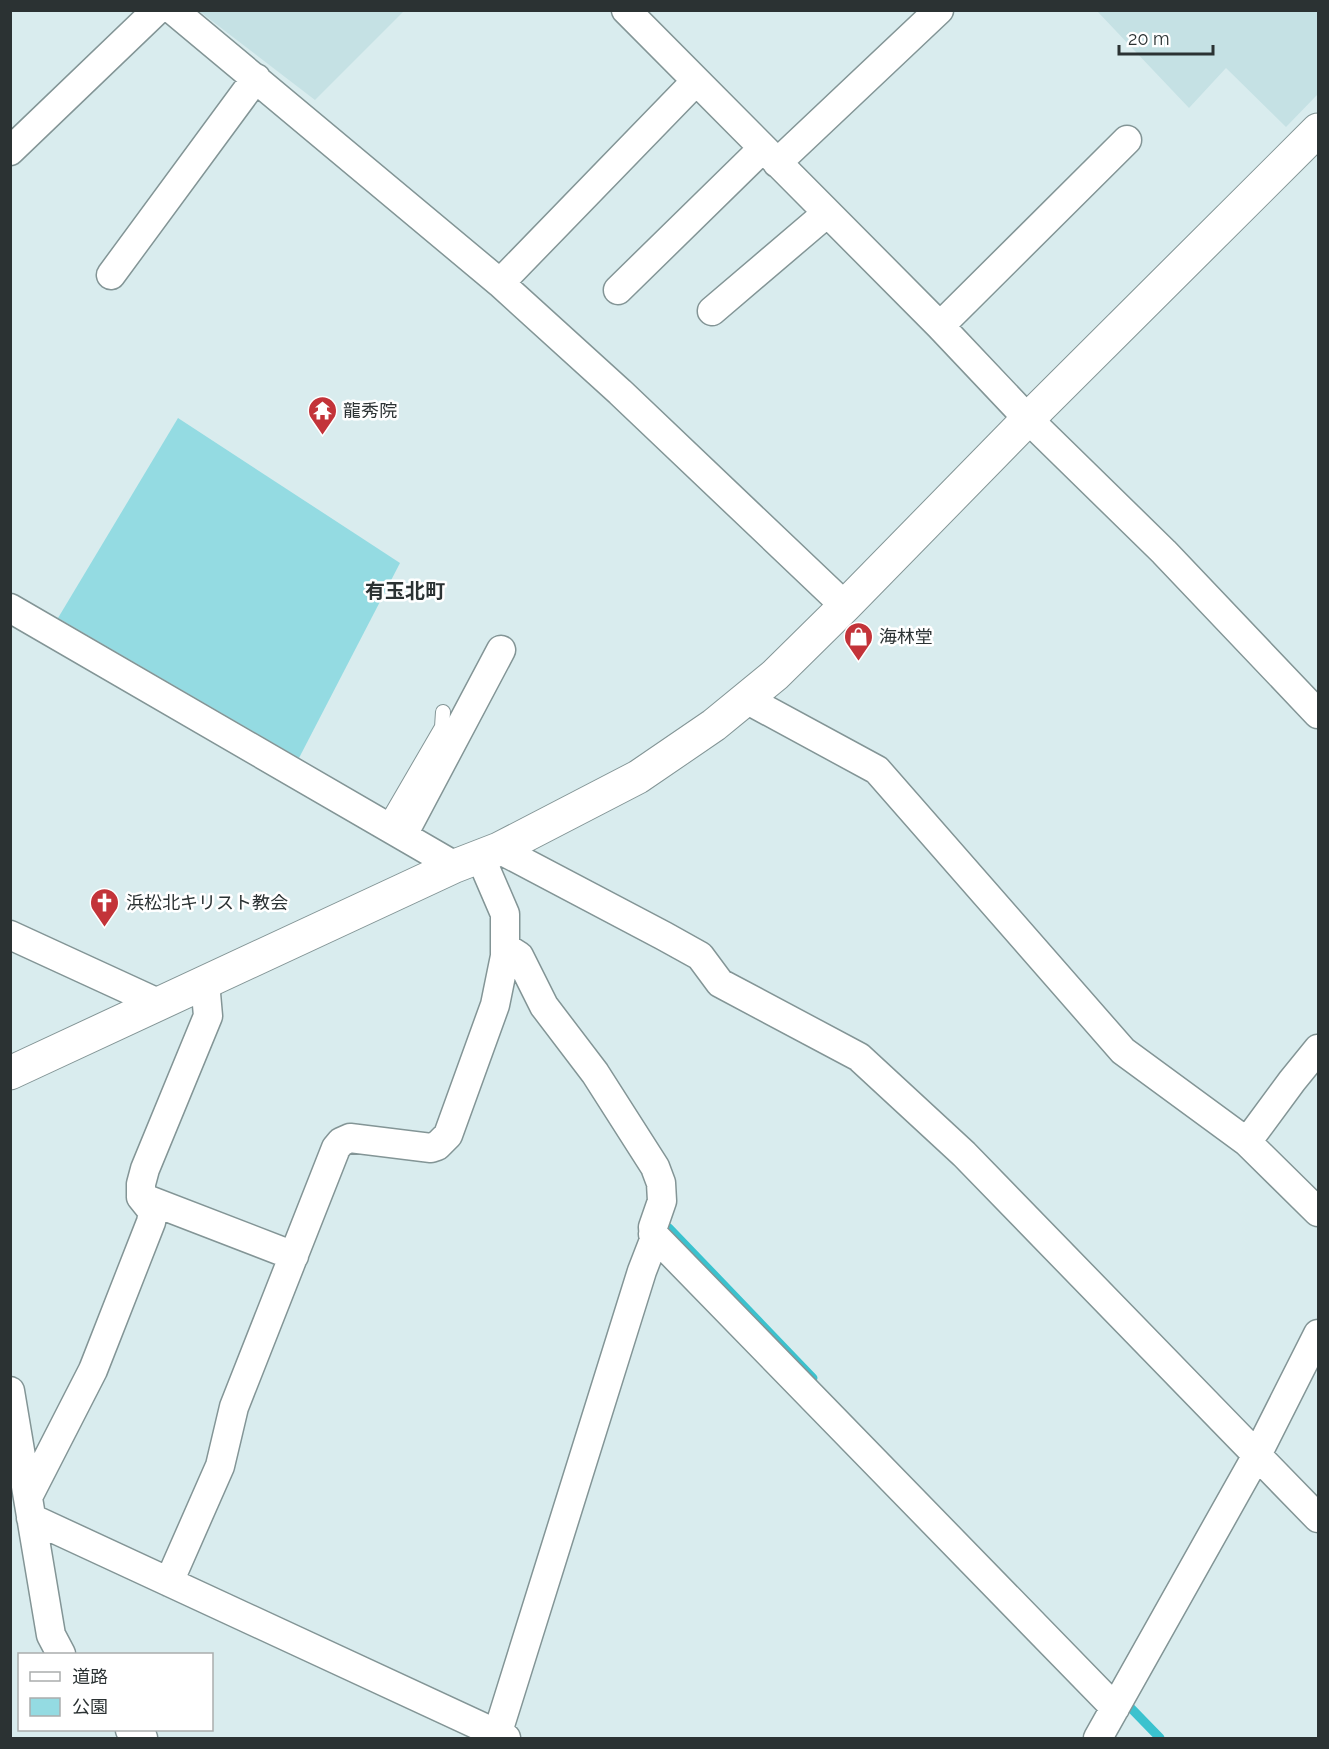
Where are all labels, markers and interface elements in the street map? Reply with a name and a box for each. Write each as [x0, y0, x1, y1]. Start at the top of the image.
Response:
scale bar [1119, 18, 1214, 56]
text: 20 m [1128, 28, 1170, 49]
temple icon: 龍秀院 [306, 394, 338, 436]
place label: 龍秀院 [343, 400, 397, 421]
district label: 有玉北町 [365, 579, 445, 603]
shop icon: 海林堂 [842, 620, 874, 662]
place label: 海林堂 [879, 626, 933, 647]
church icon: 浜松北キリスト教会 [89, 886, 121, 928]
place label: 浜松北キリスト教会 [126, 892, 288, 913]
legend [18, 1653, 213, 1731]
text: 道路 [72, 1666, 108, 1687]
text: 公園 [72, 1696, 108, 1717]

